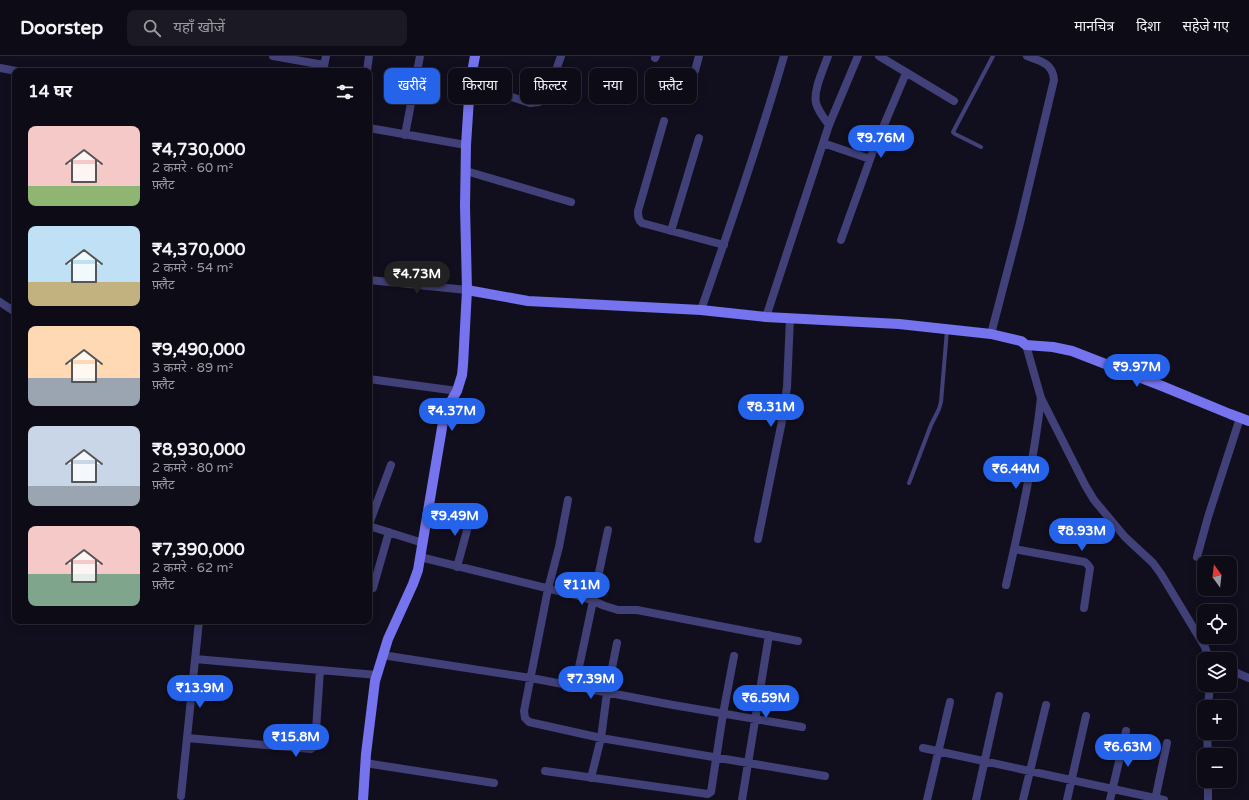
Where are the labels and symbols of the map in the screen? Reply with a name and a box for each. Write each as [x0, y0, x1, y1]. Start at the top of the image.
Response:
pin: ₹9.76M [848, 125, 914, 159]
pin: ₹4.73M [384, 261, 450, 295]
pin: ₹9.97M [1104, 354, 1170, 388]
pin: ₹8.31M [738, 394, 804, 428]
pin: ₹4.37M [419, 398, 485, 432]
pin: ₹6.44M [983, 456, 1049, 490]
pin: ₹9.49M [422, 503, 488, 537]
pin: ₹8.93M [1049, 518, 1115, 552]
north arrow [1197, 556, 1237, 596]
pin: ₹11M [558, 572, 606, 606]
pin: ₹7.39M [558, 666, 624, 700]
pin: ₹13.9M [167, 675, 233, 709]
pin: ₹6.59M [733, 685, 799, 719]
pin: ₹15.8M [263, 724, 329, 758]
pin: ₹6.63M [1095, 734, 1161, 768]

